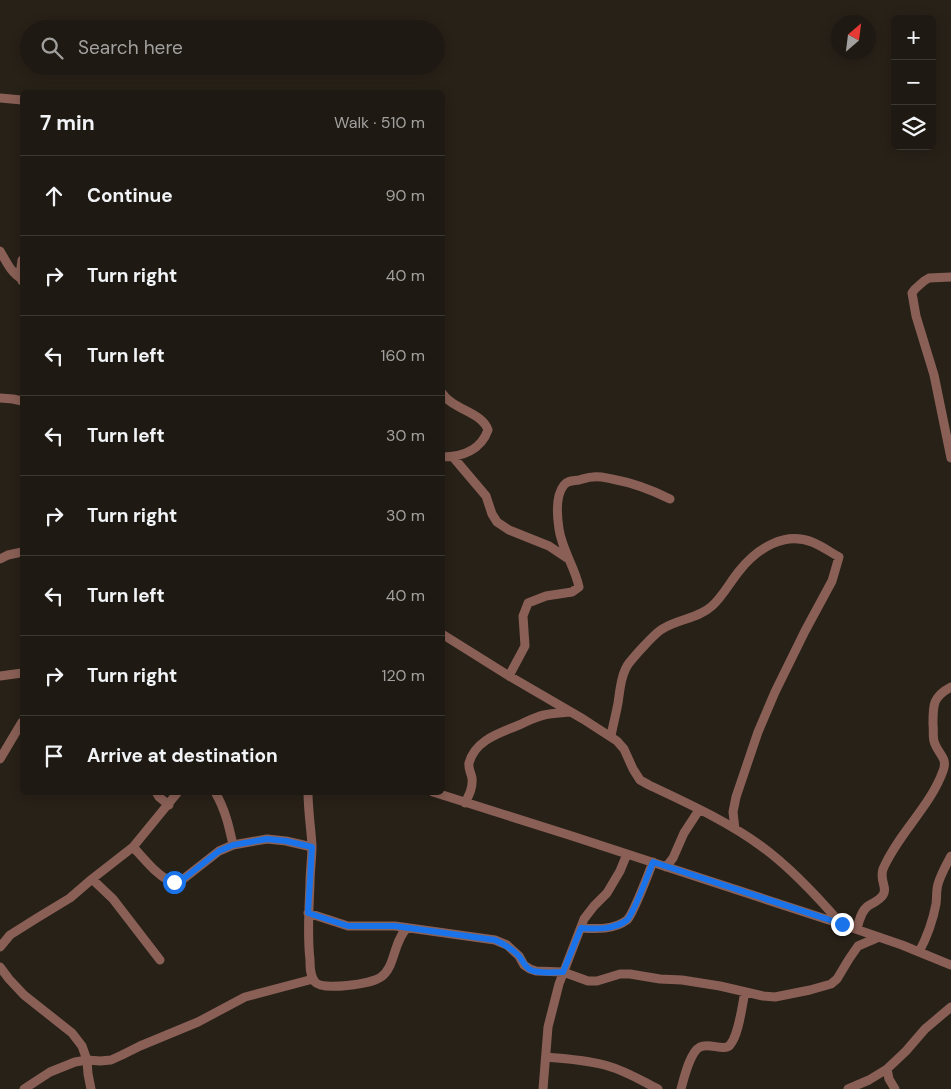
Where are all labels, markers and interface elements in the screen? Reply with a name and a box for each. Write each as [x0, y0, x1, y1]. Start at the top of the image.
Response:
north arrow [831, 15, 876, 60]
map controls [891, 15, 936, 150]
button: + [891, 15, 936, 60]
search box [20, 20, 445, 75]
icon: search [38, 34, 66, 62]
text: Search here [78, 35, 183, 60]
button: − [891, 60, 936, 105]
button: layers [891, 105, 936, 150]
text: 7 min [40, 109, 95, 137]
text: Walk · 510 m [334, 112, 425, 133]
icon: ahead [40, 182, 68, 210]
text: Continue [87, 183, 173, 208]
text: 90 m [385, 185, 425, 206]
icon: right [40, 262, 68, 290]
text: Turn right [87, 263, 177, 288]
text: 40 m [386, 265, 425, 286]
icon: left [40, 342, 68, 370]
text: Turn left [87, 343, 165, 368]
text: 160 m [381, 345, 425, 366]
icon: left [40, 422, 68, 450]
text: Turn left [87, 423, 165, 448]
text: 30 m [386, 425, 425, 446]
icon: right [40, 502, 68, 530]
text: Turn right [87, 503, 177, 528]
text: 30 m [386, 505, 425, 526]
icon: left [40, 582, 68, 610]
text: Turn left [87, 583, 165, 608]
text: 40 m [386, 585, 425, 606]
icon: right [40, 662, 68, 690]
text: Turn right [87, 663, 177, 688]
text: 120 m [381, 665, 425, 686]
icon: arrive [40, 742, 68, 770]
text: Arrive at destination [87, 743, 278, 768]
route start [163, 871, 186, 894]
route end [831, 913, 854, 936]

